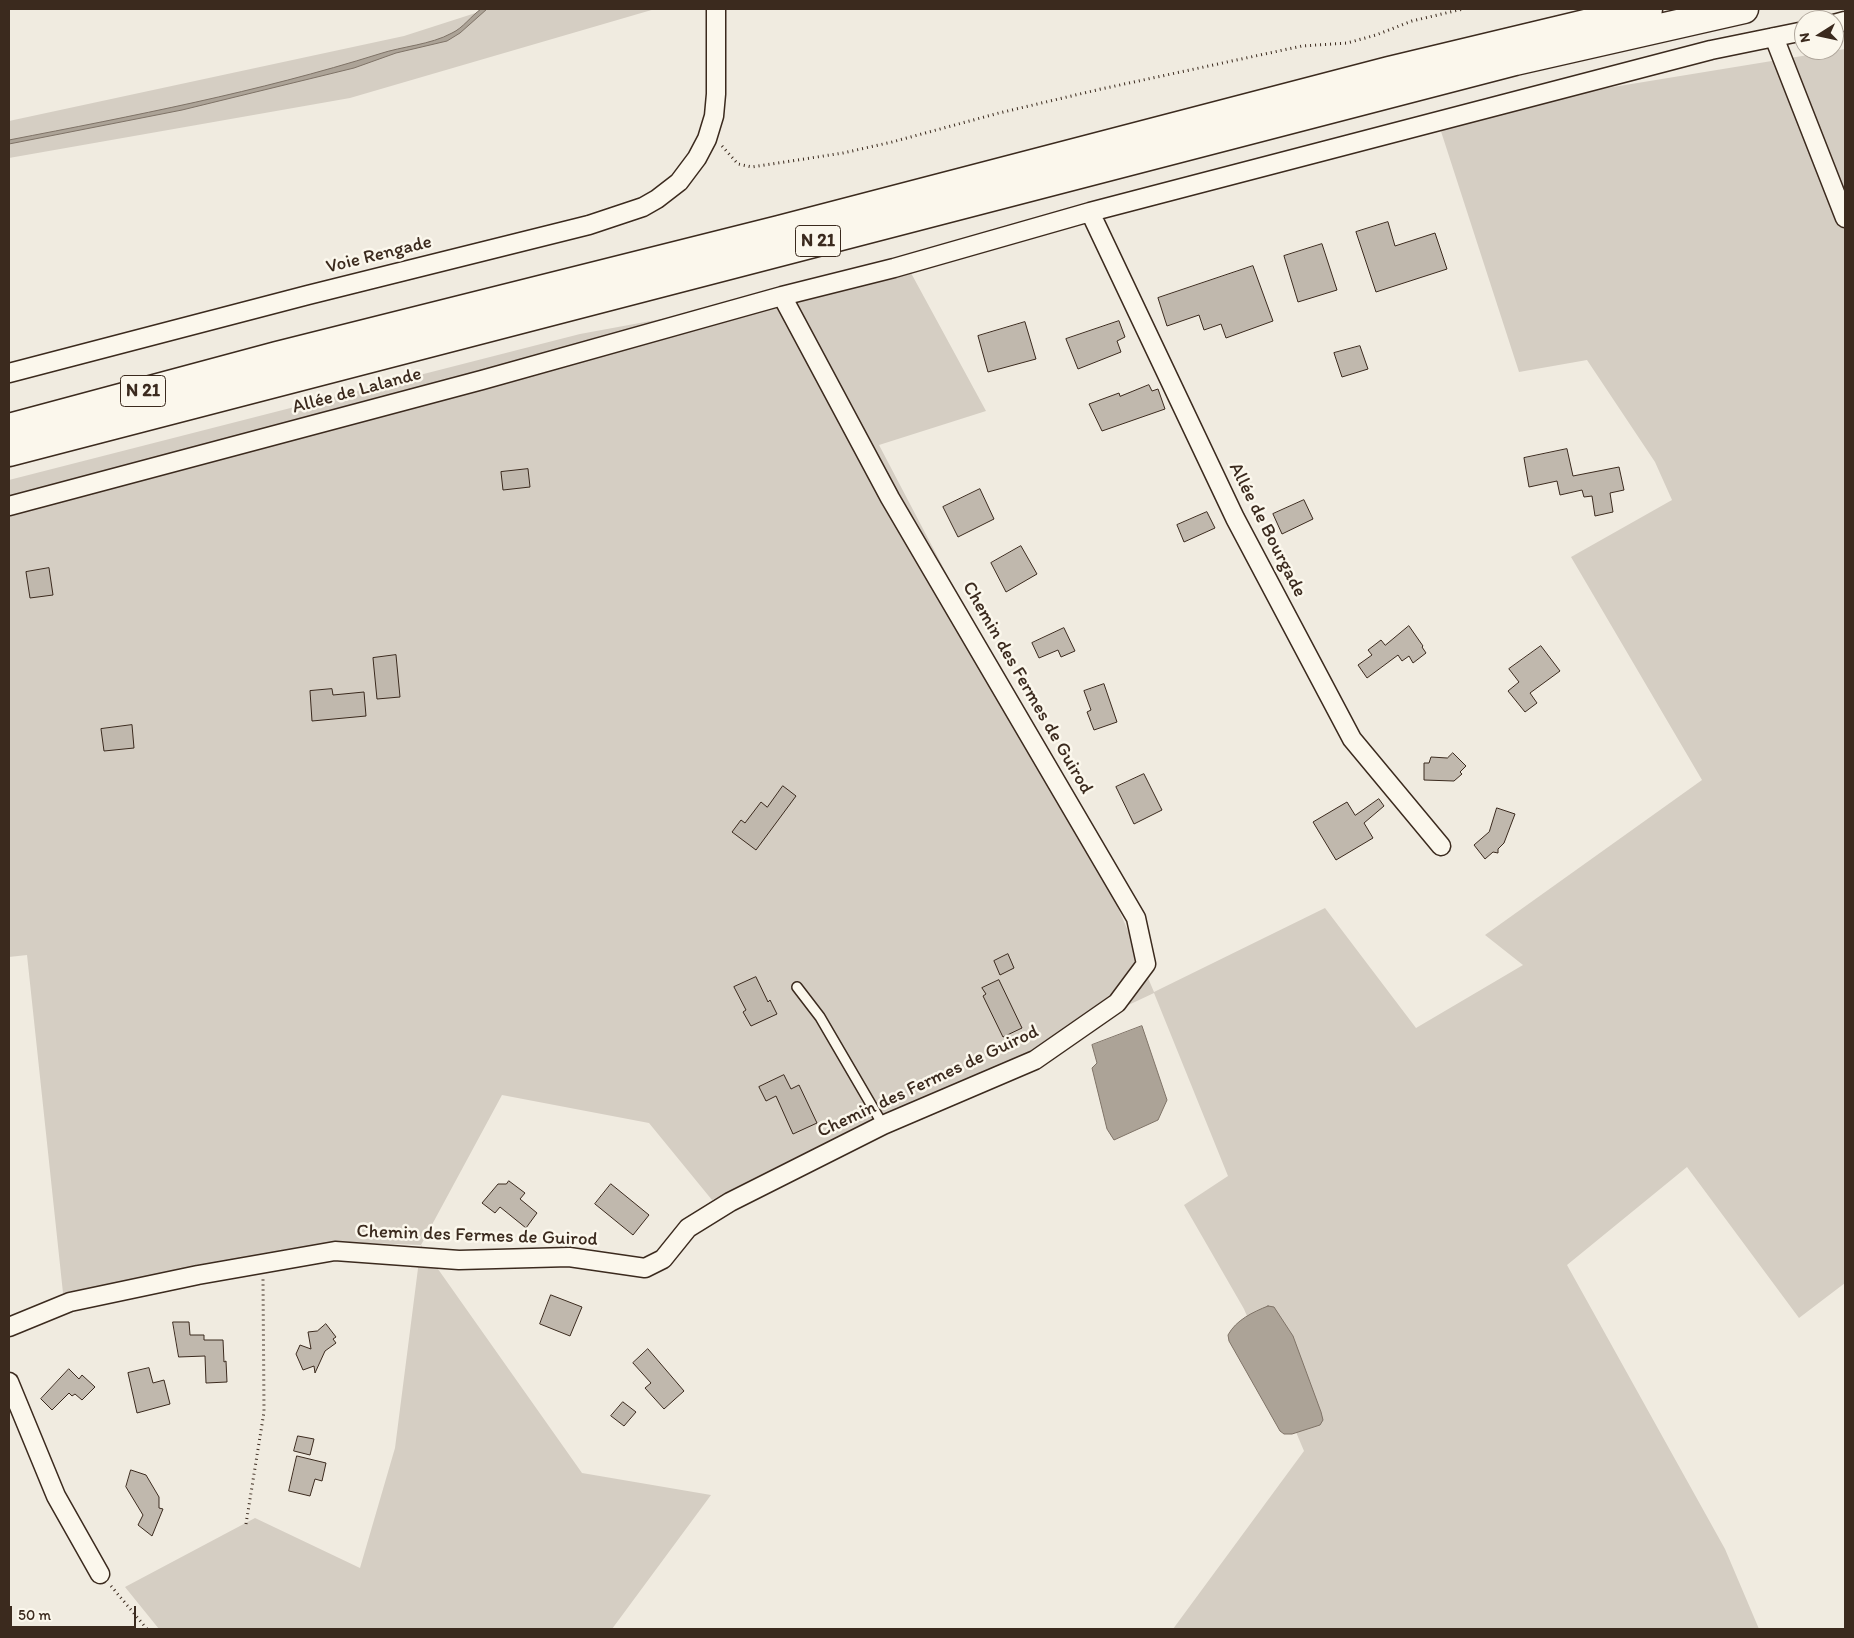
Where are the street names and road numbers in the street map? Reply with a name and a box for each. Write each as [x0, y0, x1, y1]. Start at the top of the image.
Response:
road number: N 21 [796, 226, 840, 256]
street label: Voie Rengade [324, 231, 434, 279]
street label: Allée de Lalande [290, 363, 424, 419]
road number: N 21 [120, 376, 166, 406]
street label: Allée de Bourgade [1223, 459, 1311, 601]
street label: Chemin des Fermes de Guirod [957, 578, 1097, 798]
street label: Chemin des Fermes de Guirod [814, 1021, 1042, 1143]
street label: Chemin des Fermes de Guirod [356, 1220, 598, 1252]

